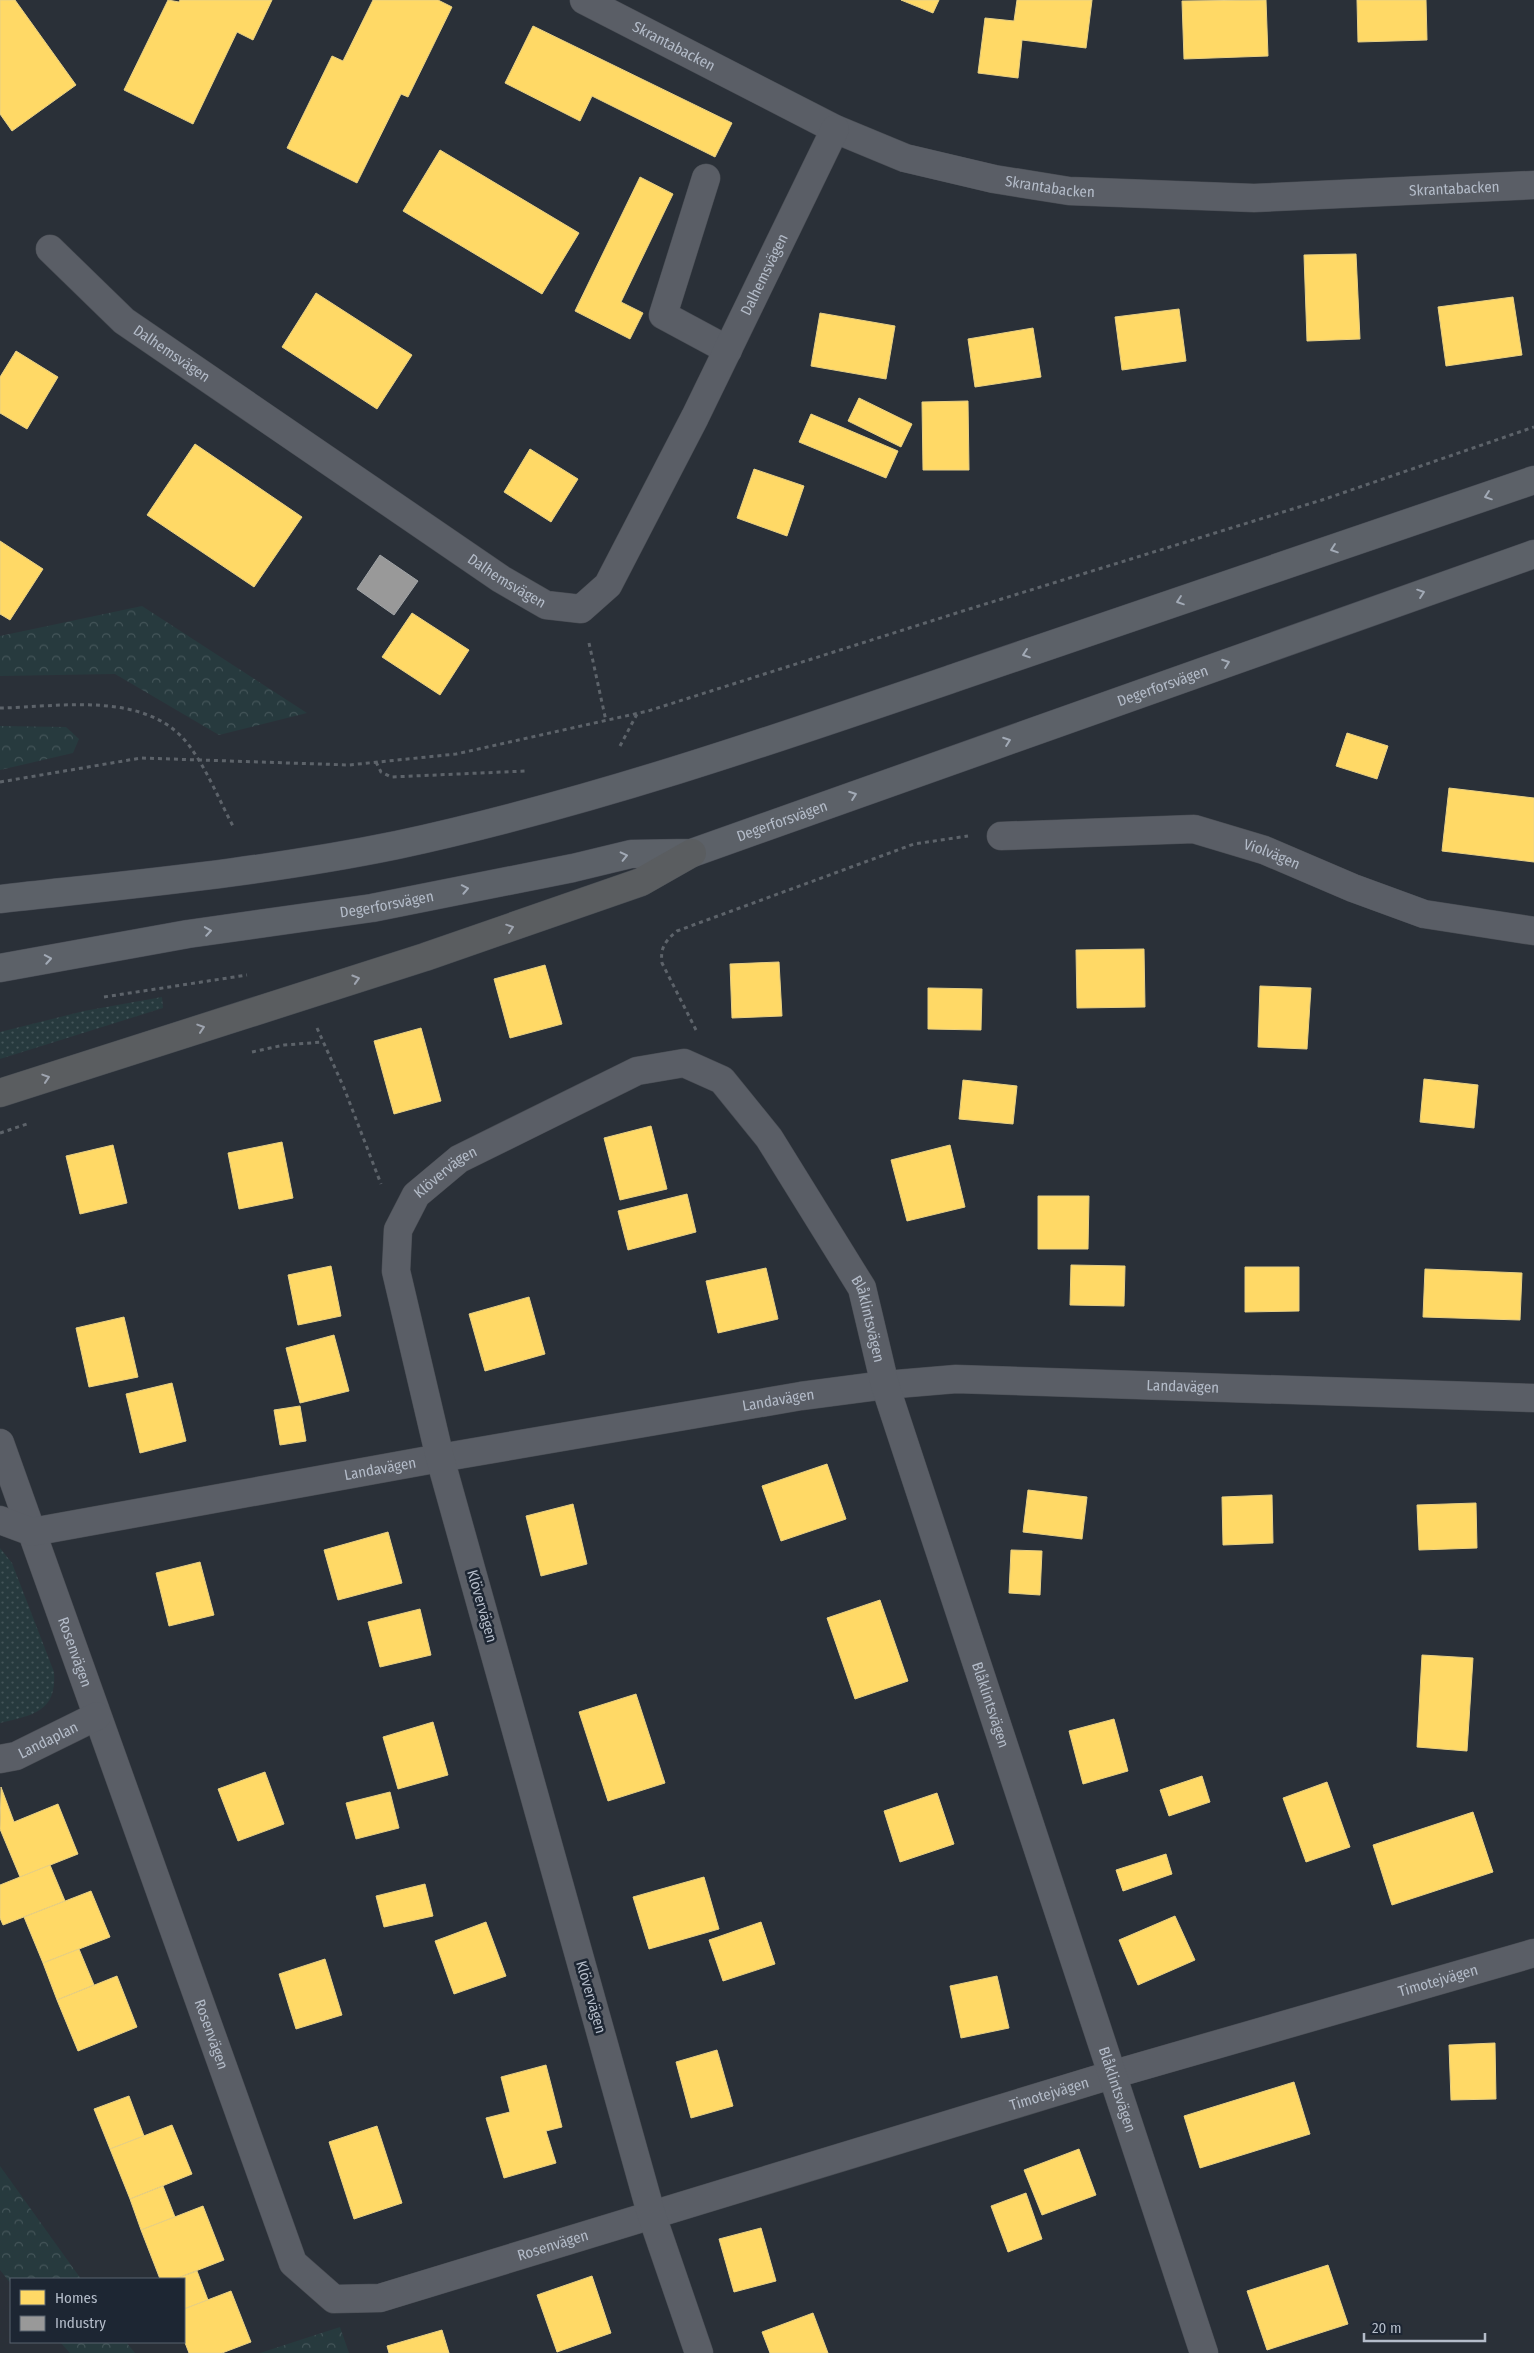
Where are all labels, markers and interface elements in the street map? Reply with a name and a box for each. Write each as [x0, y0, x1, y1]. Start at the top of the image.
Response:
street label: Skrantabacken [629, 17, 718, 75]
street label: Skrantabacken [1004, 172, 1095, 201]
street label: Skrantabacken [1409, 178, 1500, 200]
street label: Dalhemsvägen [737, 231, 792, 318]
street label: Dalhemsvägen [130, 321, 213, 386]
one-way arrow [1484, 490, 1493, 500]
one-way arrow [1330, 543, 1339, 553]
street label: Dalhemsvägen [464, 550, 549, 612]
one-way arrow [1417, 589, 1425, 599]
one-way arrow [1177, 595, 1185, 605]
one-way arrow [1023, 648, 1031, 658]
one-way arrow [1221, 659, 1229, 669]
street label: Degerforsvägen [1115, 661, 1210, 710]
one-way arrow [1002, 737, 1010, 747]
one-way arrow [849, 791, 857, 801]
street label: Degerforsvägen [734, 797, 830, 845]
street label: Violvägen [1242, 835, 1303, 873]
one-way arrow [620, 851, 629, 862]
one-way arrow [461, 885, 470, 895]
street label: Degerforsvägen [339, 887, 435, 921]
one-way arrow [505, 923, 514, 933]
one-way arrow [204, 927, 212, 937]
one-way arrow [44, 955, 52, 965]
one-way arrow [351, 974, 359, 984]
one-way arrow [196, 1023, 205, 1033]
one-way arrow [42, 1074, 50, 1084]
street label: Klövervägen [410, 1143, 480, 1202]
street label: Blåklintsvägen [847, 1272, 888, 1364]
street label: Landavägen [1146, 1376, 1219, 1397]
street label: Landavägen [741, 1385, 815, 1415]
street label: Landavägen [343, 1454, 418, 1484]
street label: Klövervägen [463, 1568, 501, 1644]
street label: Rosenvägen [54, 1615, 96, 1690]
street label: Blåklintsvägen [968, 1660, 1013, 1750]
street label: Landaplan [15, 1718, 81, 1763]
street label: Klövervägen [572, 1959, 610, 2035]
street label: Timotejvägen [1396, 1961, 1480, 2001]
street label: Rosenvägen [191, 1997, 232, 2072]
street label: Blåklintsvägen [1095, 2044, 1140, 2135]
street label: Timotejvägen [1007, 2073, 1091, 2114]
street label: Rosenvägen [515, 2226, 590, 2265]
legend [10, 2278, 185, 2343]
text: Homes [55, 2289, 97, 2307]
scale bar [1364, 2310, 1485, 2342]
text: Industry [55, 2314, 106, 2332]
text: 20 m [1372, 2319, 1402, 2337]

